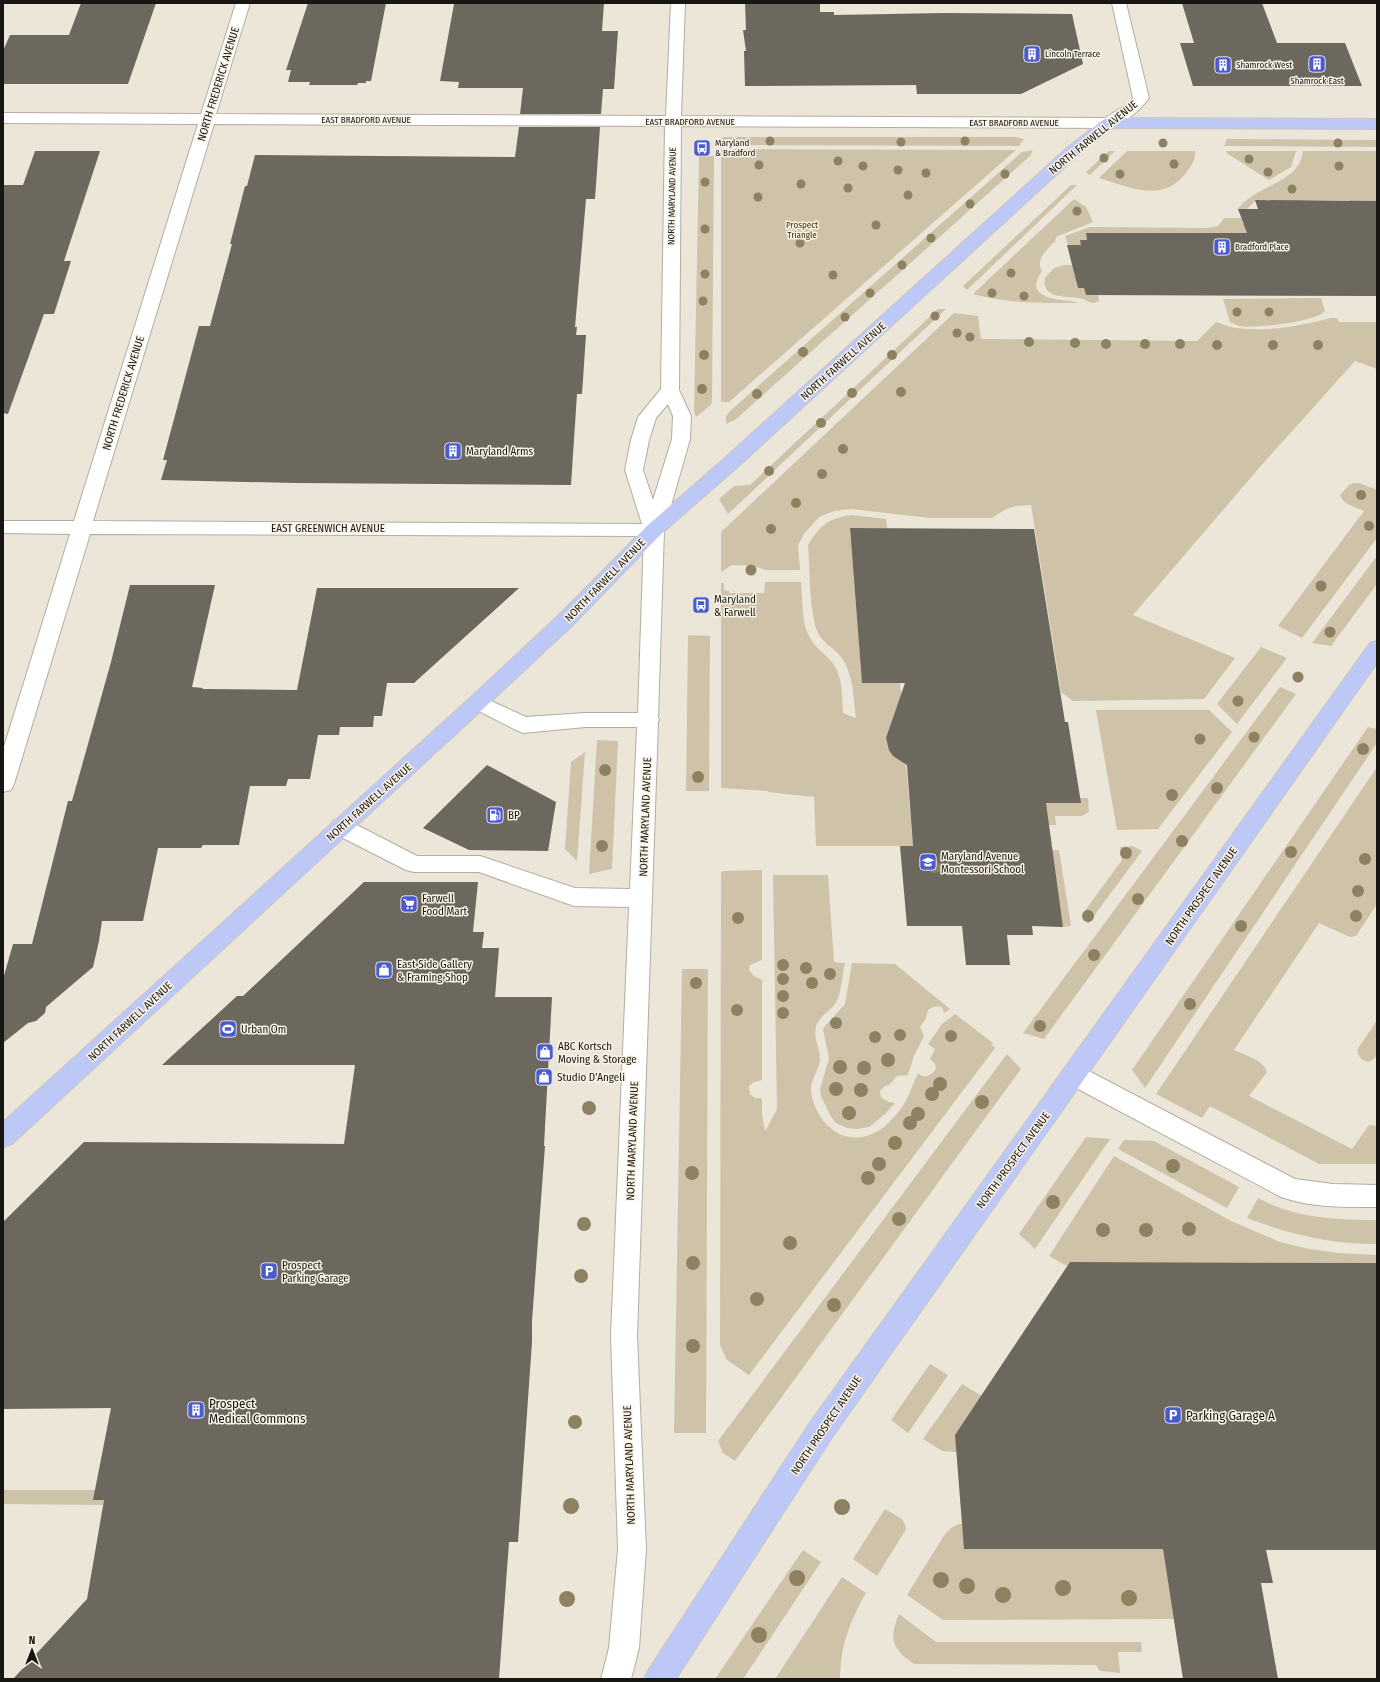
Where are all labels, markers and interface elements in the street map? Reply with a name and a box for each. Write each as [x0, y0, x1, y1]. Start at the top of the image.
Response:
street label: NORTH FREDERICK AVENUE [195, 25, 242, 143]
building icon: Lincoln Terrace [1022, 44, 1042, 64]
place label: Lincoln Terrace [1045, 49, 1101, 59]
building icon: Shamrock East [1307, 54, 1327, 74]
building icon: Shamrock West [1213, 55, 1233, 75]
place label: Shamrock West [1236, 60, 1292, 70]
place label: Shamrock East [1290, 76, 1344, 86]
street label: NORTH FARWELL AVENUE [1046, 98, 1140, 177]
street label: EAST BRADFORD AVENUE [321, 115, 411, 125]
street label: EAST BRADFORD AVENUE [645, 117, 735, 127]
street label: EAST BRADFORD AVENUE [969, 118, 1059, 128]
bus stop icon: Maryland & Bradford [692, 138, 712, 158]
place label: Maryland & Bradford [715, 138, 755, 158]
street label: NORTH MARYLAND AVENUE [666, 147, 678, 245]
park label: Prospect Triangle [786, 220, 818, 240]
building icon: Bradford Place [1212, 237, 1232, 257]
place label: Bradford Place [1235, 242, 1289, 252]
street label: NORTH FARWELL AVENUE [798, 320, 889, 403]
street label: NORTH FREDERICK AVENUE [100, 334, 147, 452]
building icon: Maryland Arms [443, 441, 463, 461]
place label: Maryland Arms [466, 445, 534, 458]
street label: EAST GREENWICH AVENUE [271, 522, 385, 535]
street label: NORTH FARWELL AVENUE [562, 536, 648, 624]
place label: Maryland & Farwell [714, 593, 756, 619]
bus stop icon: Maryland & Farwell [691, 595, 711, 615]
street label: NORTH MARYLAND AVENUE [637, 757, 654, 877]
street label: NORTH FARWELL AVENUE [324, 761, 415, 844]
fuel station icon: BP [485, 805, 505, 825]
place label: BP [508, 809, 520, 822]
street label: NORTH PROSPECT AVENUE [1163, 845, 1240, 948]
place label: Maryland Avenue Montessori School [941, 850, 1024, 876]
school or university icon: Maryland Avenue Montessori School [918, 852, 938, 872]
place label: Farwell Food Mart [422, 892, 468, 918]
supermarket icon: Farwell Food Mart [399, 894, 419, 914]
place label: East Side Gallery & Framing Shop [397, 958, 472, 984]
shop icon: East Side Gallery & Framing Shop [374, 960, 394, 980]
street label: NORTH FARWELL AVENUE [86, 979, 175, 1064]
sports icon: Urban Om [218, 1019, 238, 1039]
place label: Urban Om [241, 1023, 286, 1036]
place label: ABC Kortsch Moving & Storage [558, 1040, 637, 1066]
shop icon: ABC Kortsch Moving & Storage [535, 1042, 555, 1062]
shop icon: Studio D’Angeli [534, 1067, 554, 1087]
place label: Studio D’Angeli [557, 1071, 625, 1084]
street label: NORTH MARYLAND AVENUE [624, 1081, 641, 1201]
street label: NORTH PROSPECT AVENUE [974, 1109, 1053, 1211]
place label: Prospect Parking Garage [282, 1259, 349, 1285]
parking icon: Prospect Parking Garage [259, 1261, 279, 1281]
street label: NORTH PROSPECT AVENUE [788, 1373, 864, 1477]
place label: Prospect Medical Commons [209, 1396, 306, 1426]
building icon: Prospect Medical Commons [186, 1400, 206, 1420]
street label: NORTH MARYLAND AVENUE [621, 1405, 638, 1525]
parking icon: Parking Garage A [1163, 1405, 1183, 1425]
place label: Parking Garage A [1186, 1408, 1275, 1423]
north arrow [12, 1630, 52, 1670]
text: N [29, 1634, 35, 1647]

